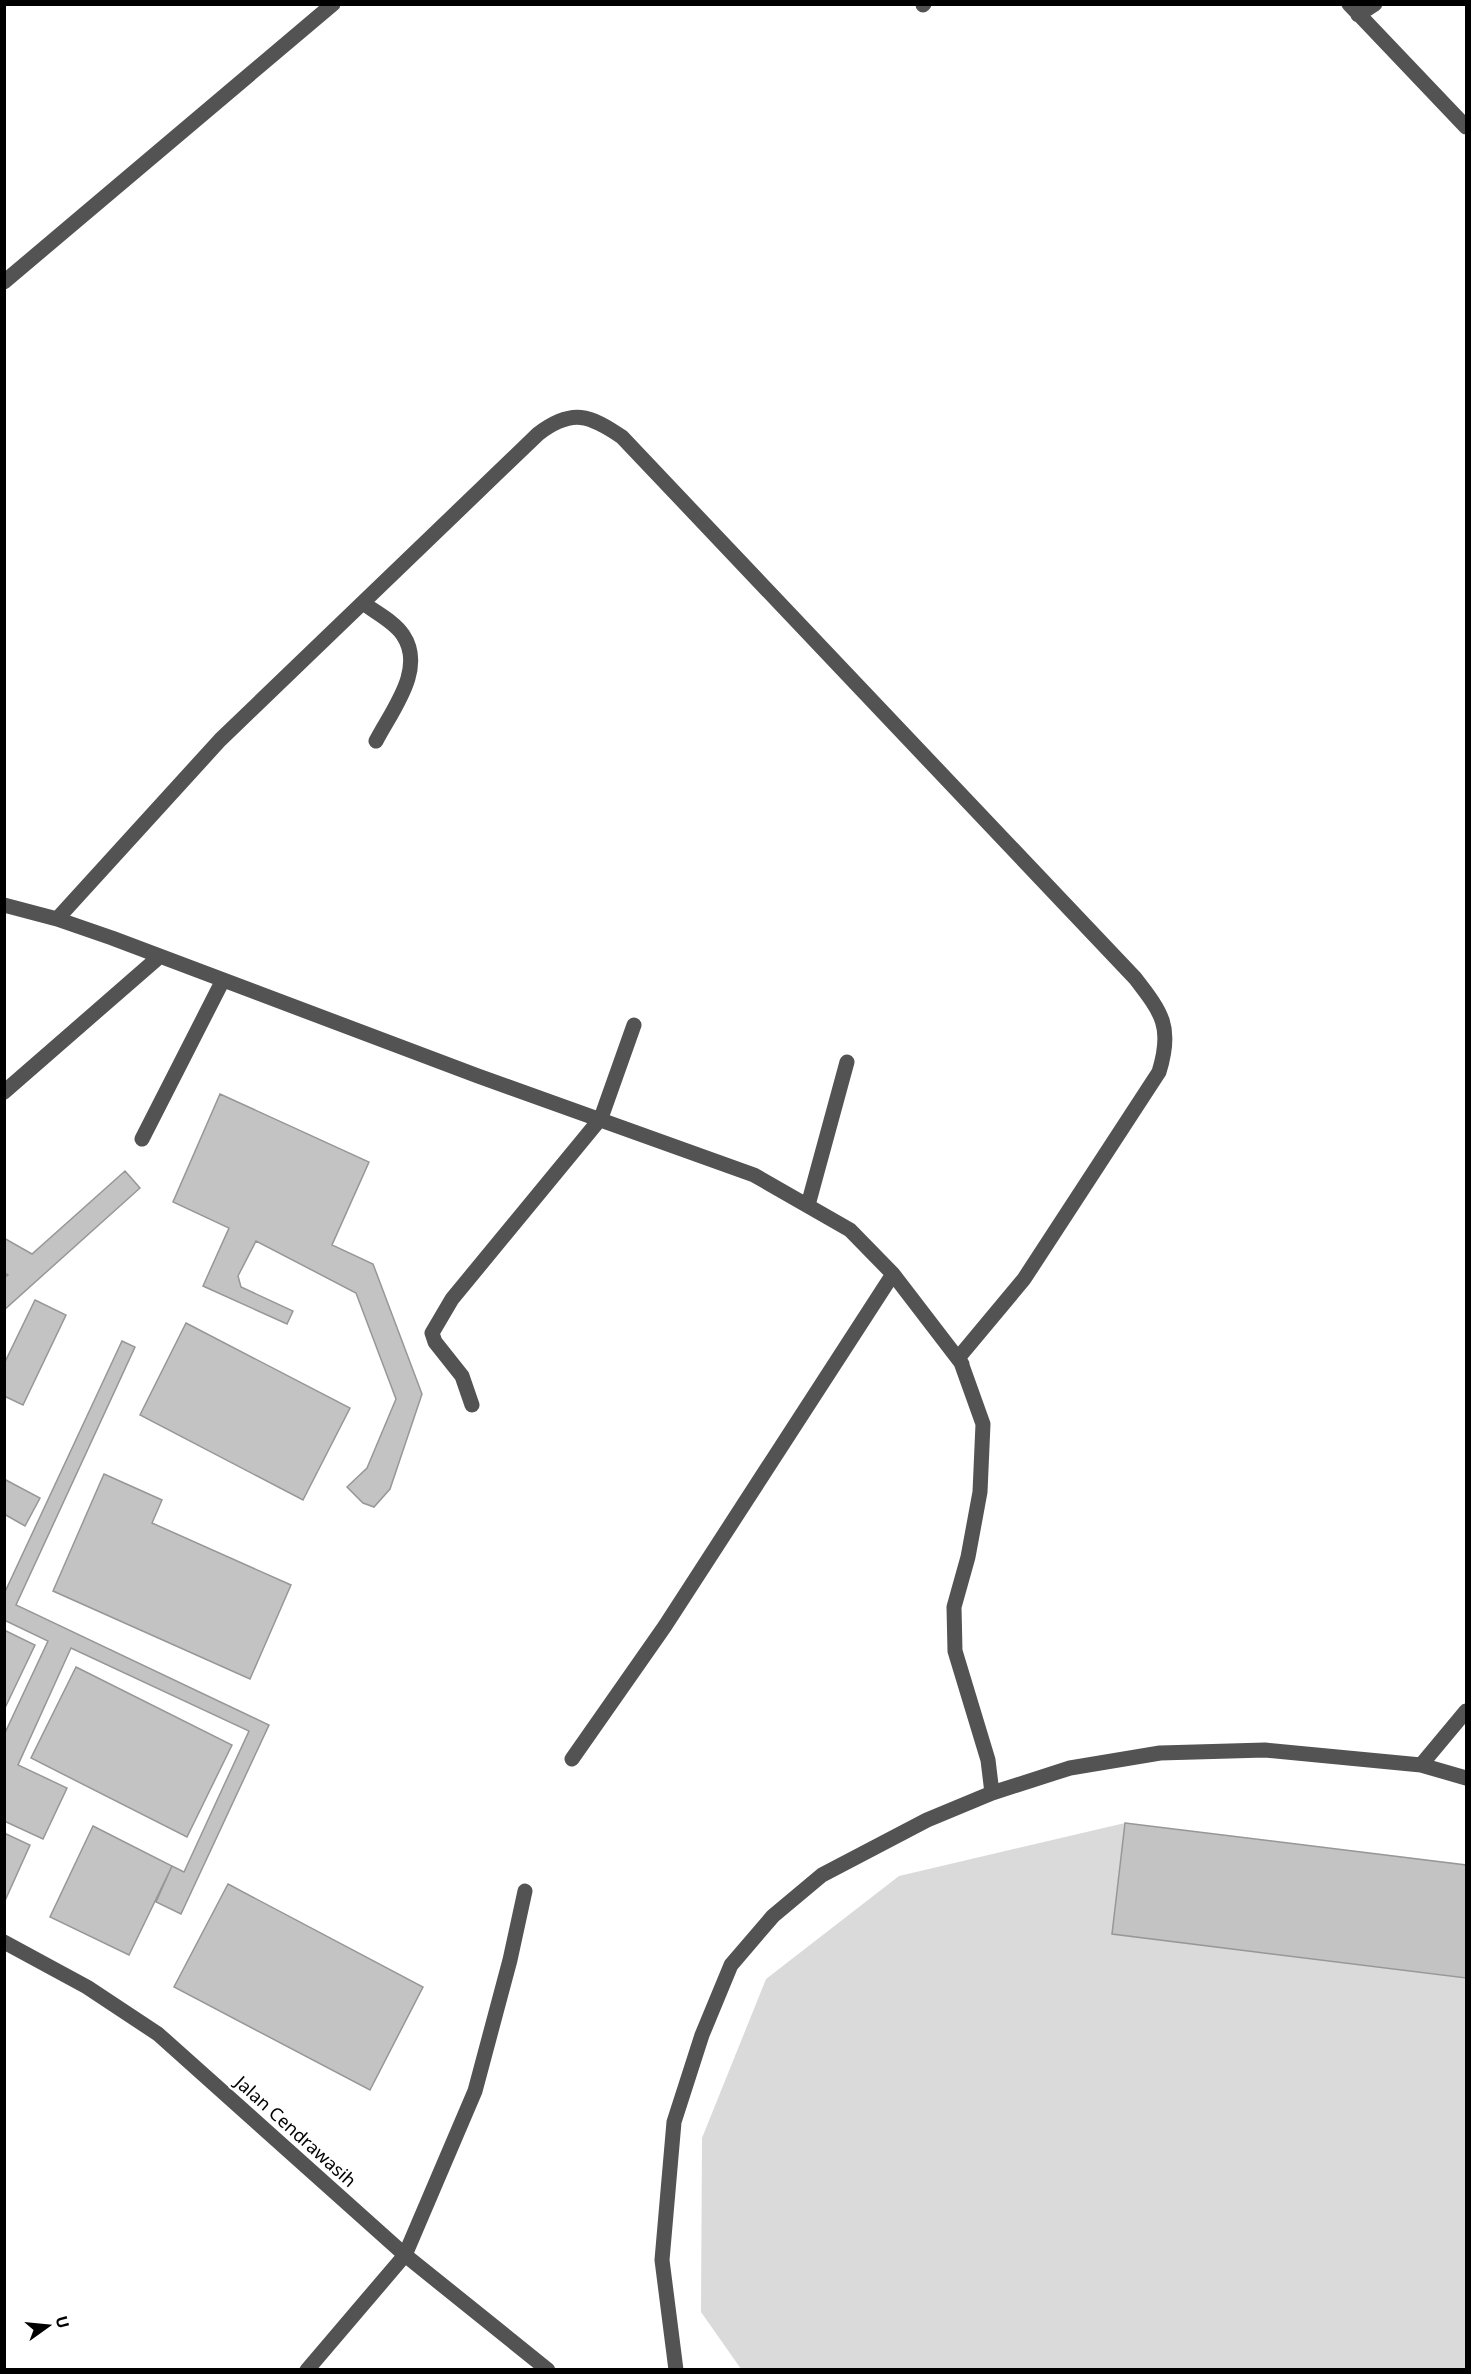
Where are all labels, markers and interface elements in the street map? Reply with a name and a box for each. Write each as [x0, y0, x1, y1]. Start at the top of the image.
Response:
street label: Jalan Cendrawasih [229, 2069, 362, 2192]
north arrow [18, 2296, 78, 2356]
text: U [50, 2313, 75, 2331]

